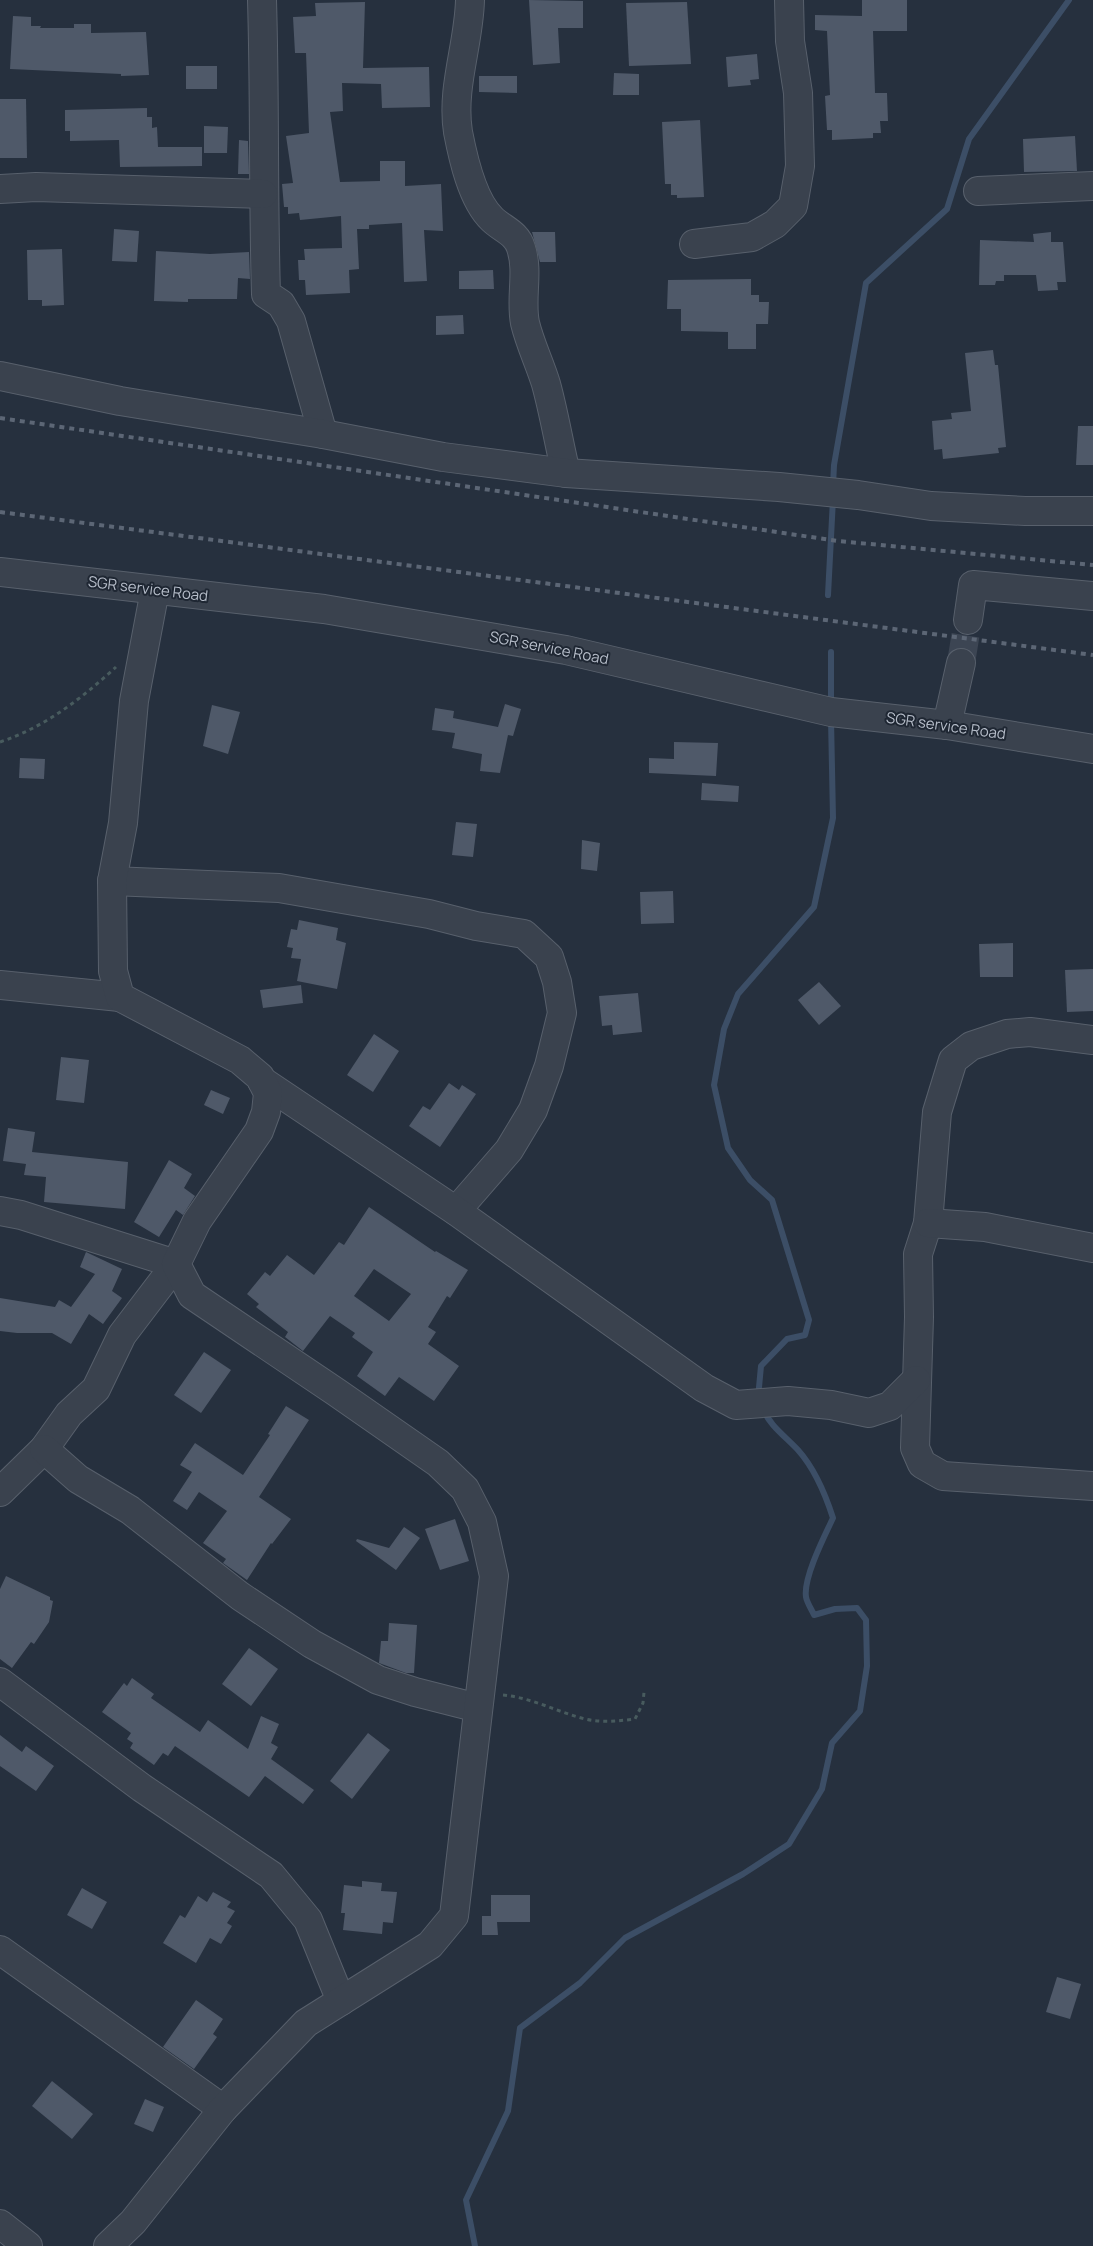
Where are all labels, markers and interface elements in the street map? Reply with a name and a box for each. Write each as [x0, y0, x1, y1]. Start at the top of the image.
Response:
street label: SGR service Road [87, 571, 209, 606]
street label: SGR service Road [488, 626, 610, 669]
street label: SGR service Road [885, 707, 1007, 744]

